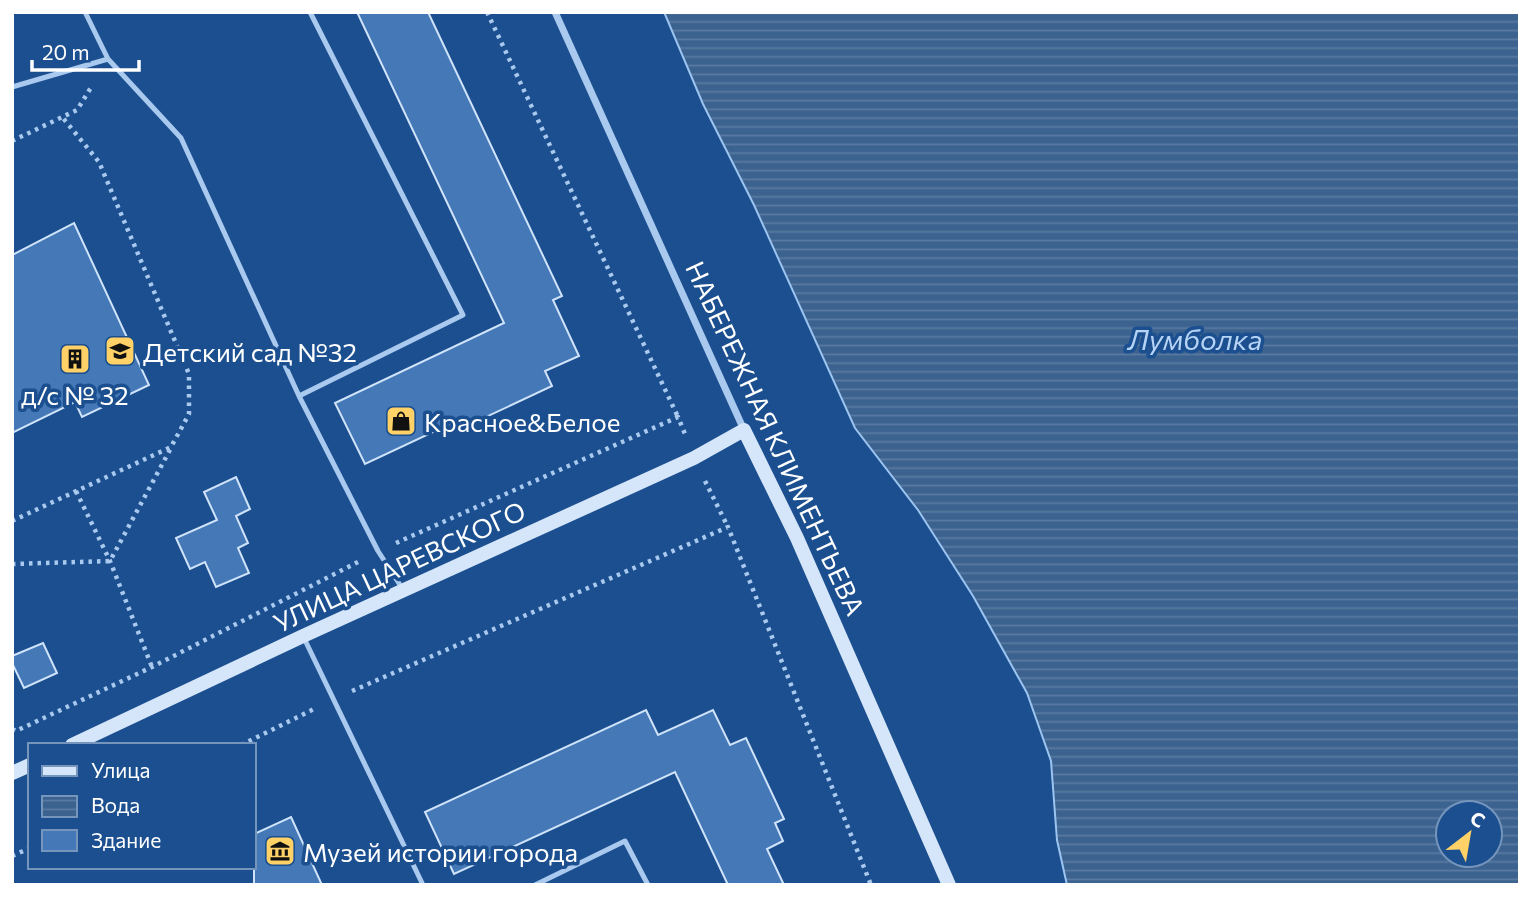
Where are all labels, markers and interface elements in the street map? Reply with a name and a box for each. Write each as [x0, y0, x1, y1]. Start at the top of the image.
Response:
scale bar [32, 28, 138, 72]
text: 20 m [42, 39, 90, 64]
street label: НАБЕРЕЖНАЯ КЛИМЕНТЬЕВА [680, 256, 872, 620]
water label: Лумболка [1126, 322, 1262, 356]
school or university icon: Детский сад №32 [103, 334, 137, 368]
place label: Детский сад №32 [143, 336, 357, 367]
building icon: д/с № 32 [58, 342, 92, 376]
place label: д/с № 32 [21, 379, 129, 410]
shop icon: Красное&Белое [384, 404, 418, 438]
place label: Красное&Белое [424, 406, 620, 437]
street label: УЛИЦА ЦАРЕВСКОГО [268, 494, 530, 638]
legend [28, 743, 256, 869]
text: Улица [91, 757, 150, 782]
text: Вода [91, 792, 140, 817]
north arrow [1434, 799, 1504, 869]
text: С [1467, 806, 1490, 832]
text: Здание [91, 827, 161, 852]
museum icon: Музей истории города [263, 834, 297, 868]
place label: Музей истории города [303, 836, 578, 867]

